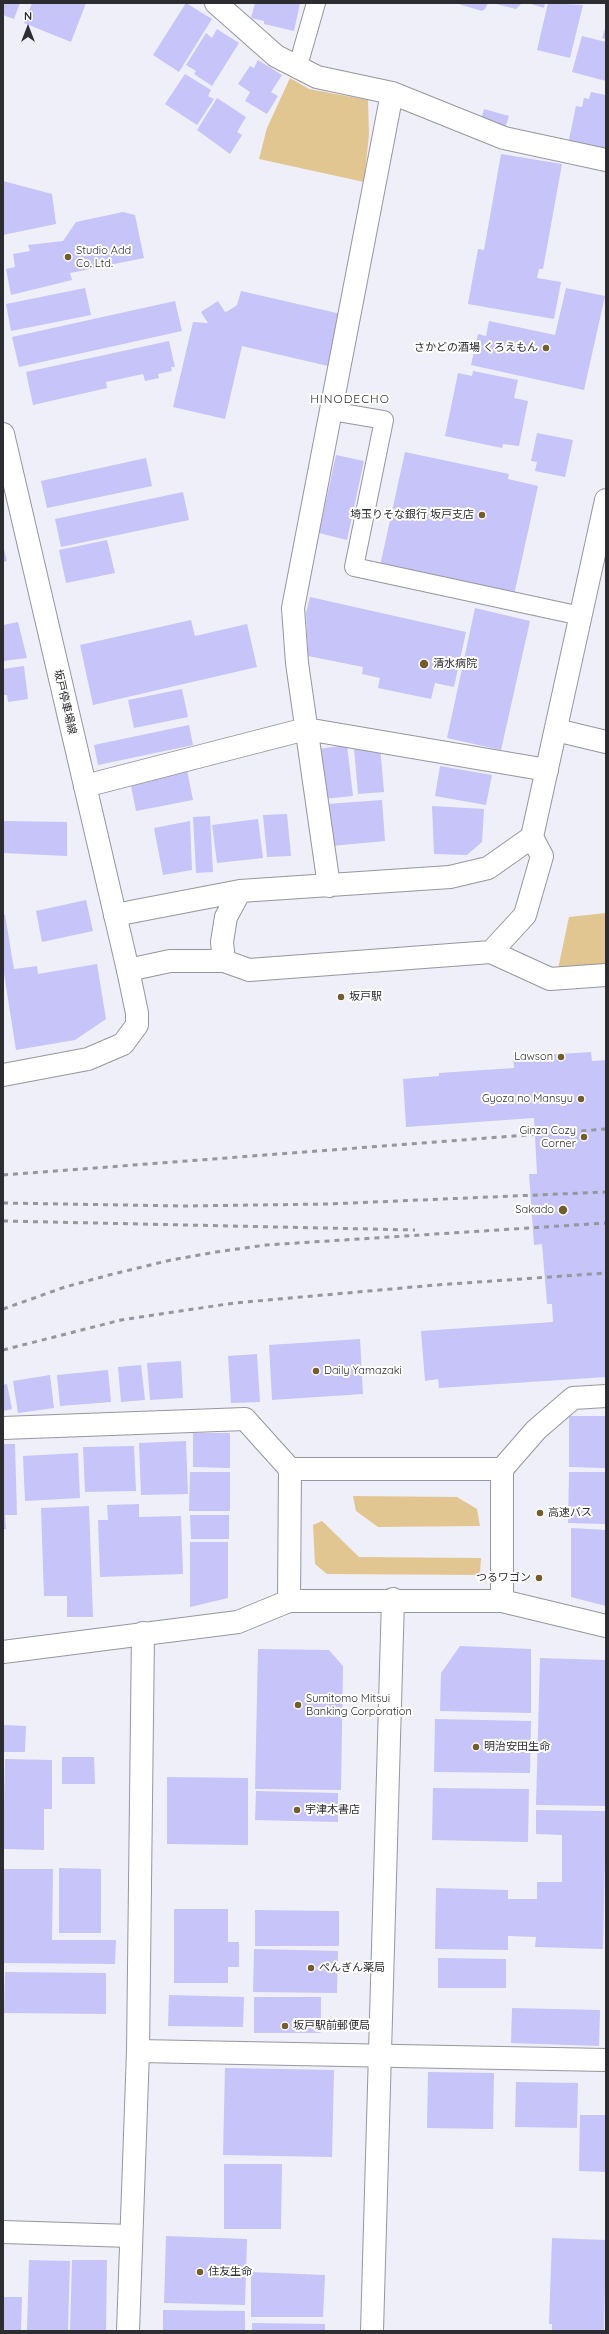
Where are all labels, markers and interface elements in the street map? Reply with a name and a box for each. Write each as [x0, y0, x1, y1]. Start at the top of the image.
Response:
north arrow [8, 8, 48, 48]
text: N [24, 9, 32, 23]
place label: Studio Add Co. Ltd. [76, 244, 131, 270]
marker: Studio Add Co. Ltd. [63, 252, 73, 262]
place label: さかどの酒場 くろえもん [414, 341, 538, 355]
marker: さかどの酒場 くろえもん [541, 343, 551, 353]
district label: HINODECHO [310, 392, 390, 406]
place label: 埼玉りそな銀行 坂戸支店 [350, 508, 474, 522]
marker: 埼玉りそな銀行 坂戸支店 [477, 510, 487, 520]
place label: 清水病院 [433, 657, 477, 671]
marker: 清水病院 [418, 658, 430, 670]
street label: 坂戸停車場線 [51, 668, 79, 736]
place label: 坂戸駅 [349, 990, 382, 1004]
marker: 坂戸駅 [336, 992, 346, 1002]
place label: Lawson [514, 1050, 553, 1064]
marker: Lawson [556, 1052, 566, 1062]
place label: Gyoza no Mansyu [482, 1092, 573, 1106]
marker: Gyoza no Mansyu [576, 1094, 586, 1104]
place label: Ginza Cozy Corner [519, 1124, 576, 1150]
marker: Ginza Cozy Corner [579, 1132, 589, 1142]
place label: Sakado [515, 1203, 554, 1217]
marker: Sakado [557, 1204, 569, 1216]
place label: Daily Yamazaki [324, 1364, 402, 1378]
marker: Daily Yamazaki [311, 1366, 321, 1376]
place label: 高速バス [548, 1506, 592, 1520]
marker: 高速バス [535, 1508, 545, 1518]
place label: つるワゴン [476, 1571, 531, 1585]
marker: つるワゴン [534, 1573, 544, 1583]
place label: Sumitomo Mitsui Banking Corporation [306, 1692, 412, 1718]
marker: Sumitomo Mitsui Banking Corporation [293, 1700, 303, 1710]
place label: 明治安田生命 [484, 1740, 550, 1754]
marker: 明治安田生命 [471, 1742, 481, 1752]
place label: 宇津木書店 [305, 1803, 360, 1817]
marker: 宇津木書店 [292, 1805, 302, 1815]
place label: ぺんぎん薬局 [319, 1961, 385, 1975]
marker: ぺんぎん薬局 [306, 1963, 316, 1973]
place label: 坂戸駅前郵便局 [293, 2019, 370, 2033]
marker: 坂戸駅前郵便局 [280, 2021, 290, 2031]
place label: 住友生命 [208, 2265, 252, 2279]
marker: 住友生命 [195, 2267, 205, 2277]

